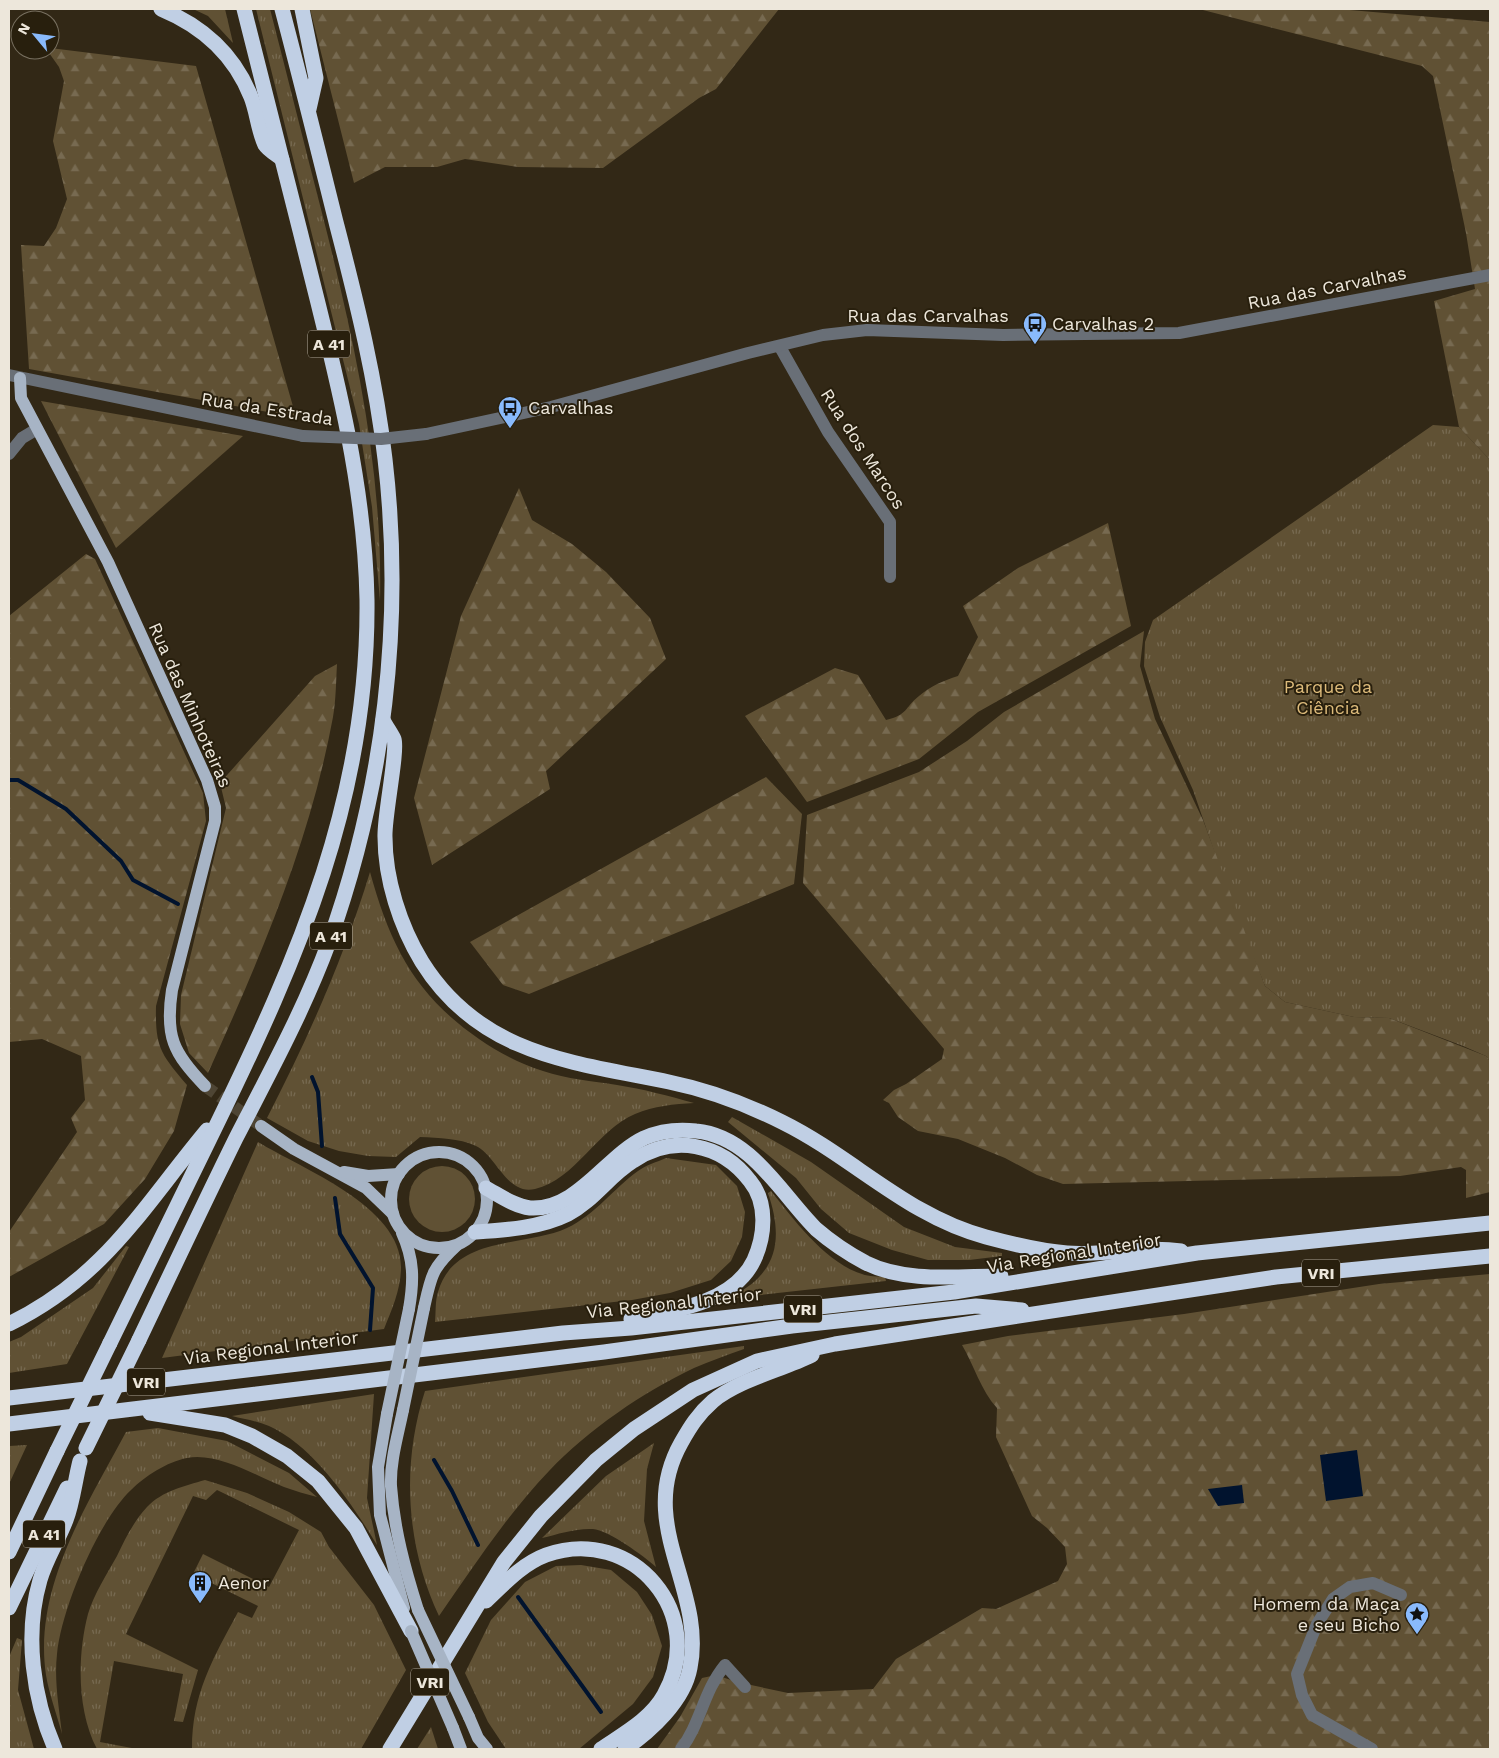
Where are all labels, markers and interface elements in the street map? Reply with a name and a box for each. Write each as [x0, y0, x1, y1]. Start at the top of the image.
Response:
north arrow [10, 10, 60, 60]
text: N [14, 20, 33, 37]
street label: Rua das Carvalhas [1246, 262, 1408, 313]
street label: Rua das Carvalhas [847, 305, 1009, 326]
bus stop icon: Carvalhas 2 [1022, 311, 1048, 345]
place label: Carvalhas 2 [1052, 313, 1154, 334]
road number: A 41 [308, 330, 350, 358]
street label: Rua dos Marcos [817, 385, 910, 513]
street label: Rua da Estrada [200, 388, 335, 429]
bus stop icon: Carvalhas [497, 395, 523, 429]
place label: Carvalhas [528, 397, 614, 418]
street label: Rua das Minhoteiras [145, 619, 236, 791]
park label: Parque da Ciência [1284, 676, 1372, 718]
road number: A 41 [310, 922, 352, 949]
street label: Via Regional Interior [985, 1228, 1163, 1277]
road number: VRI [1302, 1260, 1340, 1286]
street label: Via Regional Interior [585, 1283, 763, 1322]
road number: VRI [784, 1296, 822, 1322]
street label: Via Regional Interior [182, 1326, 360, 1369]
road number: VRI [127, 1368, 165, 1395]
road number: A 41 [23, 1520, 65, 1548]
building icon: Aenor [187, 1570, 213, 1604]
place label: Aenor [218, 1572, 269, 1593]
place label: Homem da Maça e seu Bicho [1252, 1593, 1400, 1635]
place icon: Homem da Maça e seu Bicho [1404, 1601, 1430, 1635]
road number: VRI [411, 1668, 449, 1695]

